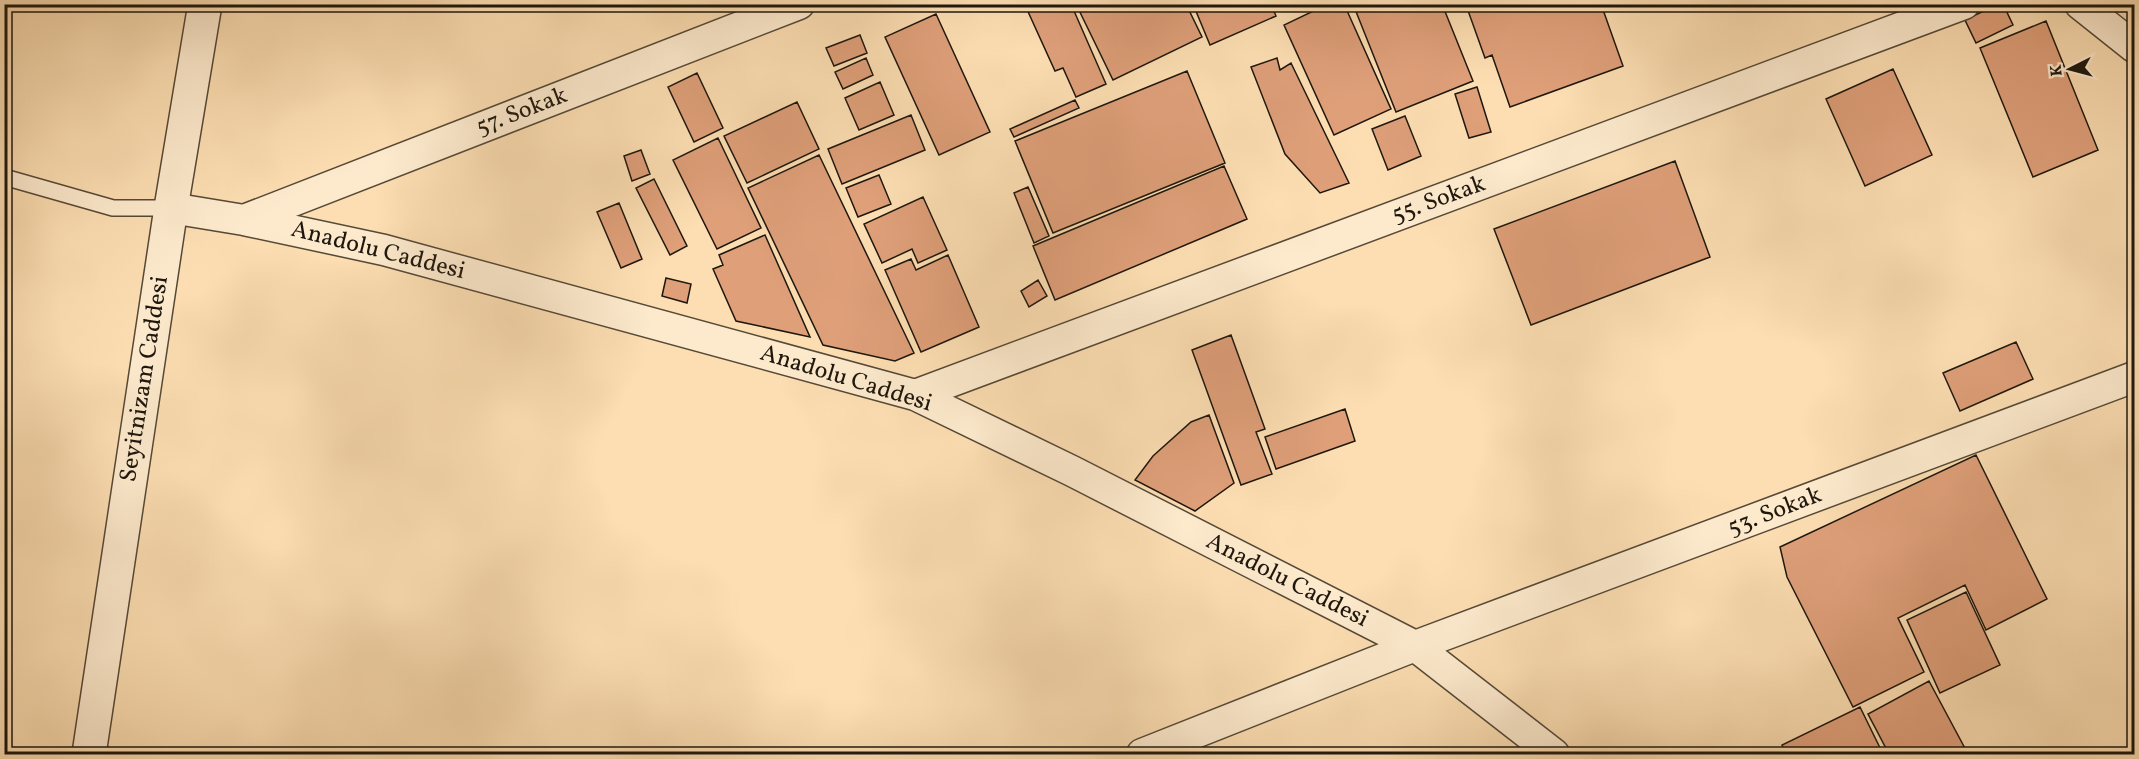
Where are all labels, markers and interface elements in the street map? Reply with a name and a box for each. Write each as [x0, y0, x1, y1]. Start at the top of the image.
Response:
north arrow [2040, 39, 2100, 99]
text: K [2045, 63, 2069, 77]
street label: 57. Sokak [471, 79, 573, 145]
street label: 55. Sokak [1387, 167, 1491, 233]
street label: Anadolu Caddesi [287, 213, 469, 289]
street label: Seyitnizam Caddesi [112, 274, 178, 484]
street label: Anadolu Caddesi [756, 337, 936, 421]
street label: 53. Sokak [1723, 479, 1827, 545]
street label: Anadolu Caddesi [1200, 525, 1374, 637]

